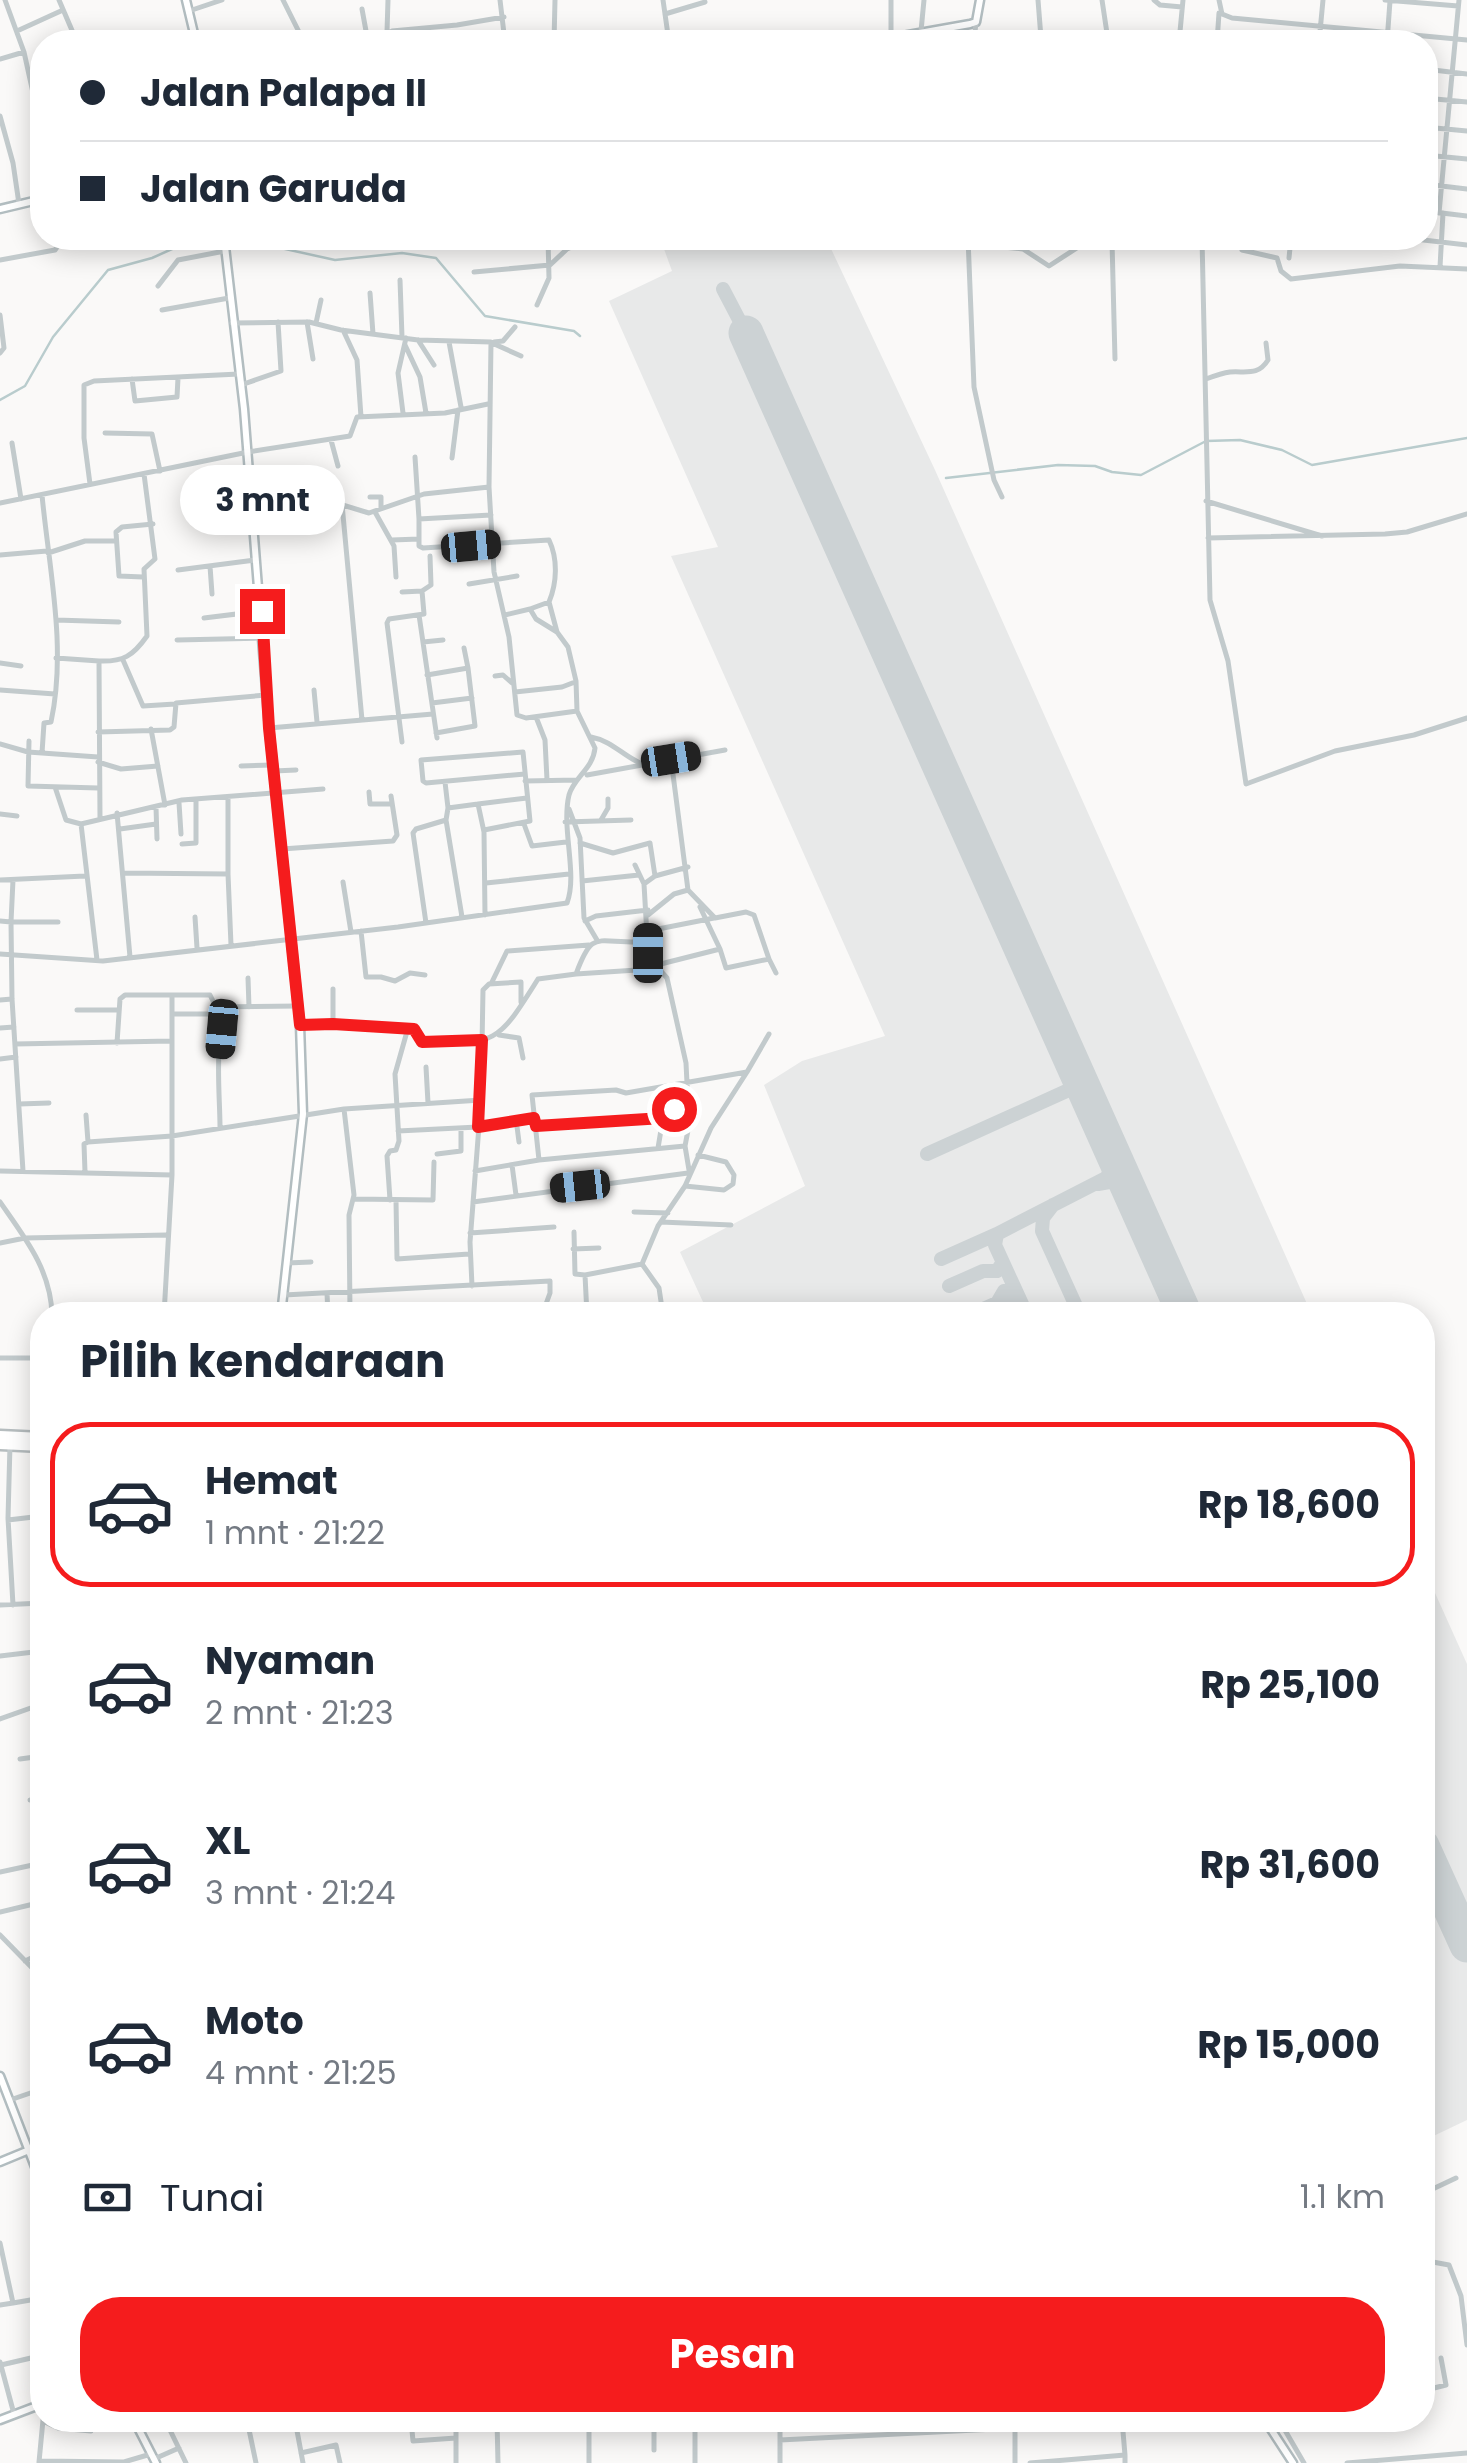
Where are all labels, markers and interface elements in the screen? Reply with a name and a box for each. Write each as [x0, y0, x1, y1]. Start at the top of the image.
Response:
text: Jalan Palapa II [140, 66, 427, 119]
text: Jalan Garuda [140, 162, 407, 215]
callout: 3 mnt [180, 466, 344, 536]
text: 3 mnt [215, 477, 310, 522]
car [440, 528, 502, 564]
route end [240, 589, 285, 634]
car [639, 739, 703, 779]
car [633, 923, 663, 983]
car [204, 998, 240, 1060]
route start [652, 1087, 697, 1132]
car [549, 1168, 611, 1204]
text: Pilih kendaraan [80, 1330, 445, 1393]
text: Hemat [205, 1454, 338, 1507]
icon: car [85, 1460, 175, 1550]
text: Rp 18,600 [1198, 1478, 1380, 1531]
text: 1 mnt · 21:22 [205, 1510, 385, 1555]
text: Nyaman [205, 1634, 375, 1687]
icon: car [85, 1640, 175, 1730]
text: Rp 25,100 [1200, 1658, 1380, 1711]
text: 2 mnt · 21:23 [205, 1690, 394, 1735]
text: XL [205, 1814, 250, 1867]
icon: car [85, 1820, 175, 1910]
text: Rp 31,600 [1199, 1838, 1380, 1891]
text: 3 mnt · 21:24 [205, 1870, 395, 1915]
text: Moto [205, 1994, 304, 2047]
icon: car [85, 2000, 175, 2090]
text: Rp 15,000 [1197, 2018, 1380, 2071]
text: 4 mnt · 21:25 [205, 2050, 397, 2095]
icon: cash [80, 2170, 135, 2225]
text: Tunai [160, 2171, 264, 2224]
text: 1.1 km [1300, 2174, 1385, 2219]
button: Pesan [80, 2297, 1385, 2412]

